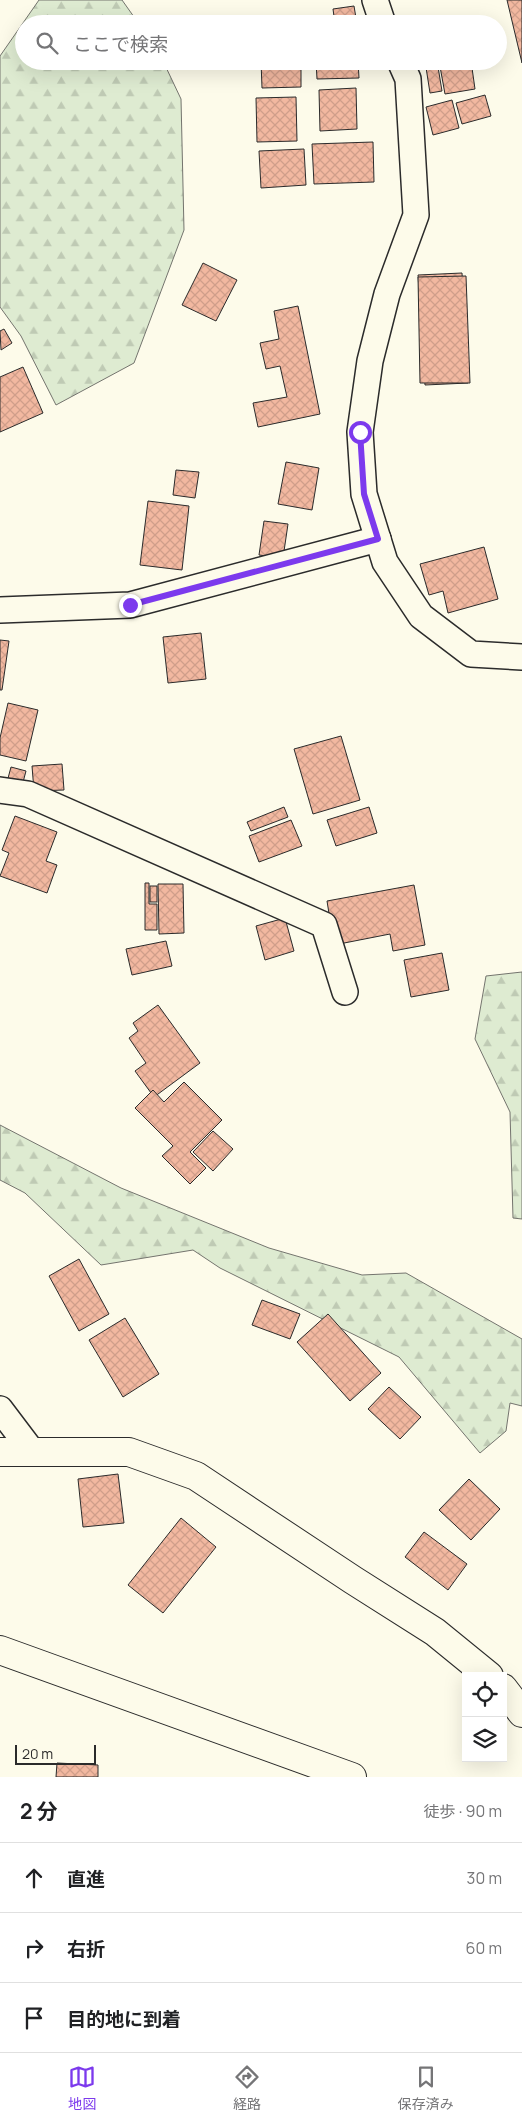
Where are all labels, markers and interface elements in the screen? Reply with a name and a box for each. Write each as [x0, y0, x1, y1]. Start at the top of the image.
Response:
search box [15, 15, 507, 70]
icon: search [33, 29, 61, 57]
text: ここで検索 [73, 31, 168, 57]
route start [349, 421, 372, 444]
route end [119, 594, 142, 617]
map controls [462, 1672, 507, 1762]
button: locate [462, 1672, 507, 1717]
button: layers [462, 1717, 507, 1762]
scale bar [15, 1742, 96, 1765]
text: 20 m [22, 1744, 53, 1763]
text: 2 分 [20, 1797, 58, 1825]
text: 徒歩 · 90 m [424, 1800, 502, 1822]
icon: ahead [20, 1864, 48, 1892]
text: 直進 [67, 1866, 105, 1892]
text: 30 m [467, 1867, 502, 1889]
icon: right [20, 1934, 48, 1962]
text: 右折 [67, 1936, 105, 1962]
text: 60 m [466, 1937, 502, 1959]
icon: arrive [20, 2004, 48, 2032]
text: 目的地に到着 [67, 2006, 181, 2032]
tab: 地図 [68, 2063, 96, 2113]
tab: 経路 [233, 2063, 261, 2113]
tab: 保存済み [398, 2063, 454, 2113]

